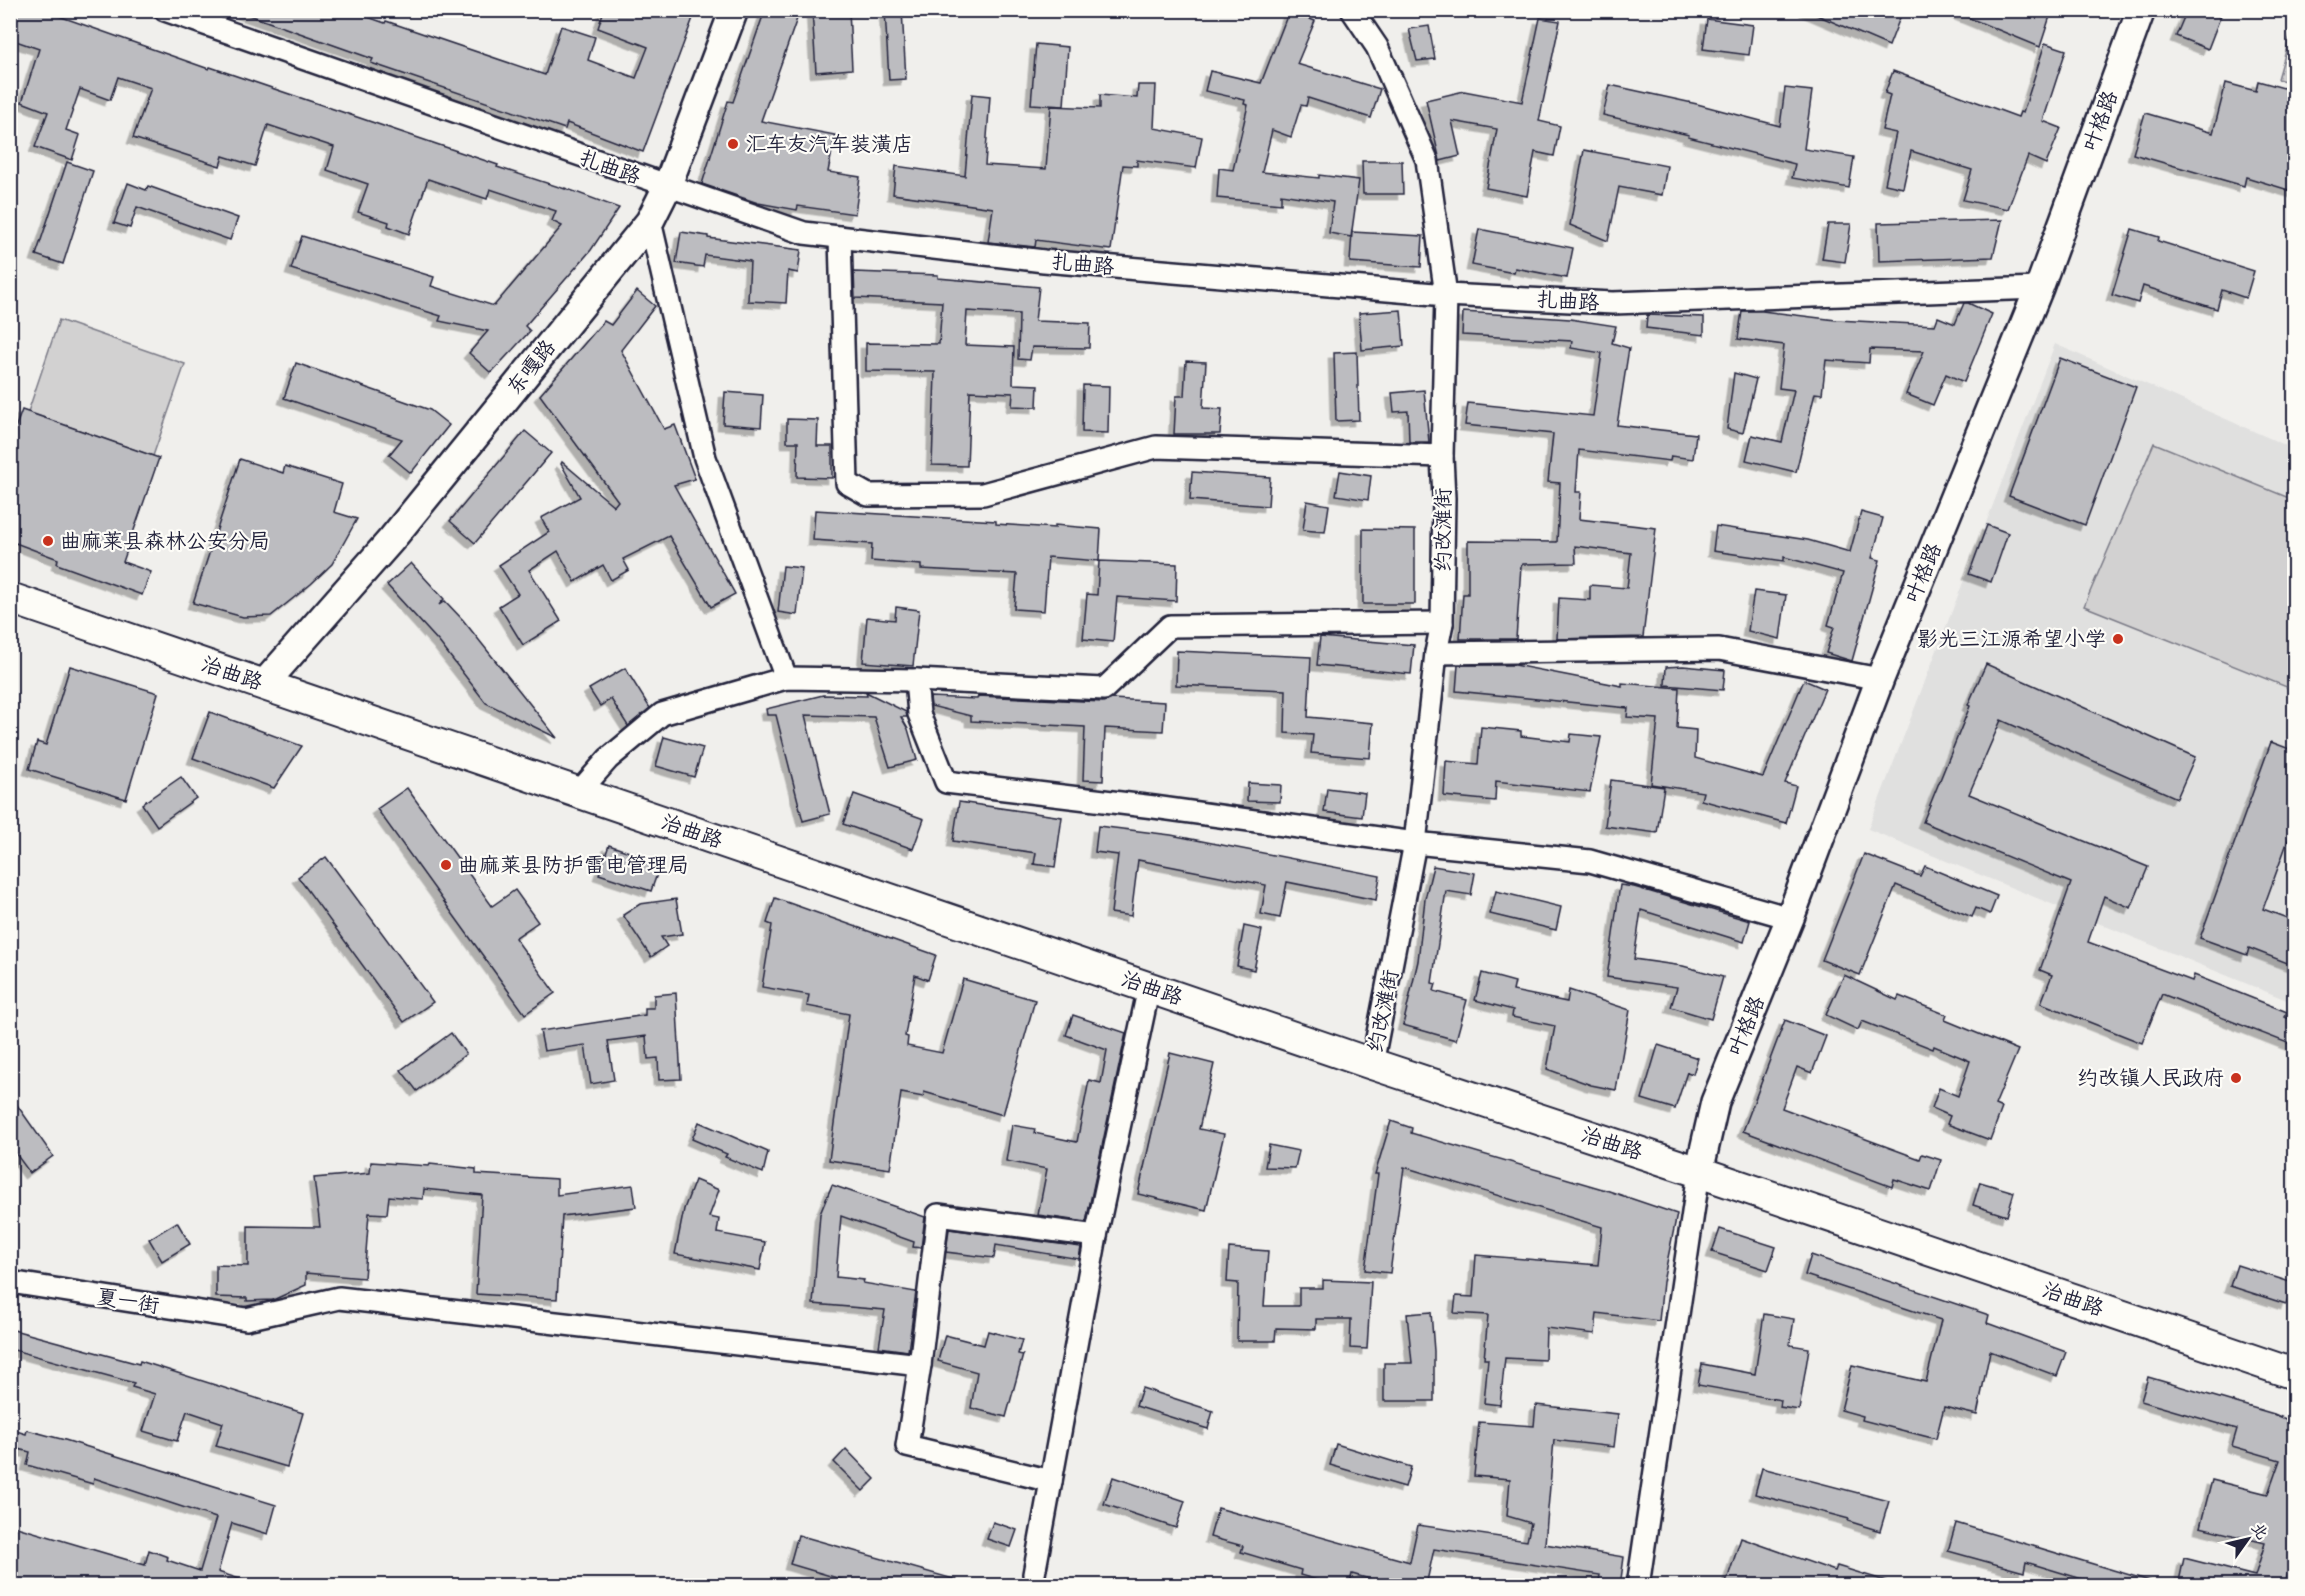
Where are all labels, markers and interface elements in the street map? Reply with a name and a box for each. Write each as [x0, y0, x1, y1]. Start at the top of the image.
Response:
street label: 叶格路 [2077, 87, 2125, 156]
place label: 汇车友汽车装潢店 [745, 131, 913, 159]
marker: 汇车友汽车装潢店 [726, 137, 740, 151]
street label: 扎曲路 [575, 144, 644, 191]
street label: 扎曲路 [1050, 248, 1116, 282]
street label: 扎曲路 [1536, 286, 1600, 318]
street label: 东嘎路 [501, 334, 562, 401]
street label: 约改滩街 [1430, 488, 1458, 572]
place label: 曲麻莱县森林公安分局 [60, 528, 270, 556]
marker: 曲麻莱县森林公安分局 [41, 534, 55, 548]
street label: 叶格路 [1899, 539, 1949, 608]
place label: 影光三江源希望小学 [1917, 626, 2106, 654]
marker: 影光三江源希望小学 [2111, 632, 2125, 646]
street label: 治曲路 [197, 650, 266, 697]
street label: 治曲路 [657, 808, 726, 855]
place label: 曲麻莱县防护雷电管理局 [458, 852, 689, 880]
marker: 曲麻莱县防护雷电管理局 [439, 858, 453, 872]
street label: 治曲路 [1117, 965, 1186, 1012]
street label: 约改滩街 [1362, 967, 1406, 1055]
street label: 叶格路 [1722, 992, 1772, 1061]
place label: 约改镇人民政府 [2077, 1065, 2224, 1093]
marker: 约改镇人民政府 [2229, 1071, 2243, 1085]
street label: 治曲路 [1577, 1121, 1646, 1167]
street label: 治曲路 [2038, 1276, 2107, 1323]
street label: 夏一街 [95, 1283, 161, 1321]
north arrow [2218, 1509, 2278, 1569]
text: 北 [2246, 1519, 2272, 1544]

